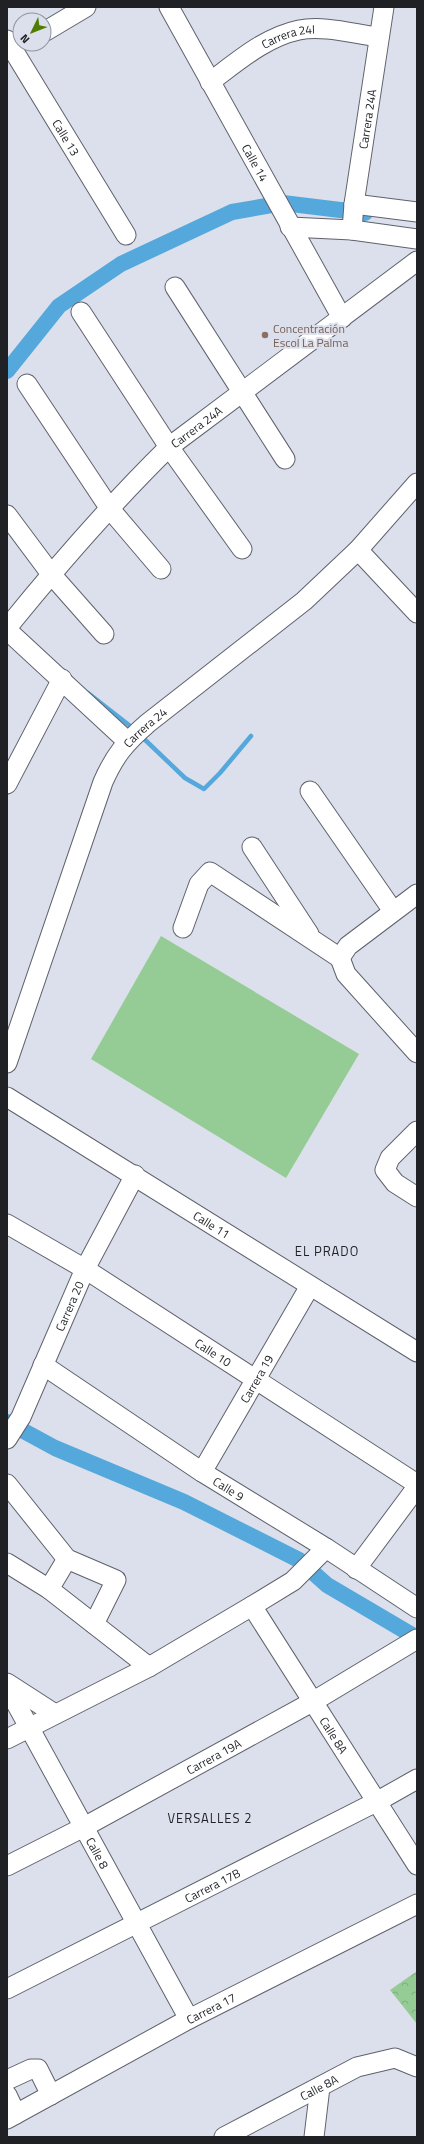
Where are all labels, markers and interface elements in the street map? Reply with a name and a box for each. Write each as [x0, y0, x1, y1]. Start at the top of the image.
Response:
north arrow [12, 12, 52, 52]
street label: Carrera 24I [257, 19, 315, 53]
text: N [16, 31, 33, 47]
street label: Carrera 24A [353, 88, 381, 150]
street label: Calle 13 [48, 115, 85, 159]
street label: Calle 14 [237, 140, 274, 185]
place label: Concentración Escol La Palma [273, 319, 348, 352]
marker: Concentración Escol La Palma [260, 330, 270, 340]
street label: Carrera 24A [166, 401, 226, 452]
street label: Carrera 24 [118, 702, 171, 751]
street label: Calle 11 [190, 1206, 234, 1243]
district label: EL PRADO [295, 1241, 359, 1261]
street label: Carrera 20 [50, 1278, 88, 1334]
street label: Calle 10 [191, 1333, 236, 1371]
street label: Carrera 19 [235, 1351, 278, 1406]
street label: Calle 9 [209, 1472, 248, 1505]
street label: Calle 8A [315, 1713, 353, 1757]
street label: Carrera 19A [183, 1733, 245, 1779]
district label: VERSALLES 2 [167, 1808, 253, 1828]
street label: Calle 8 [81, 1833, 114, 1872]
street label: Carrera 17B [181, 1863, 243, 1907]
street label: Carrera 17 [183, 1988, 239, 2028]
street label: Calle 8A [296, 2069, 341, 2105]

